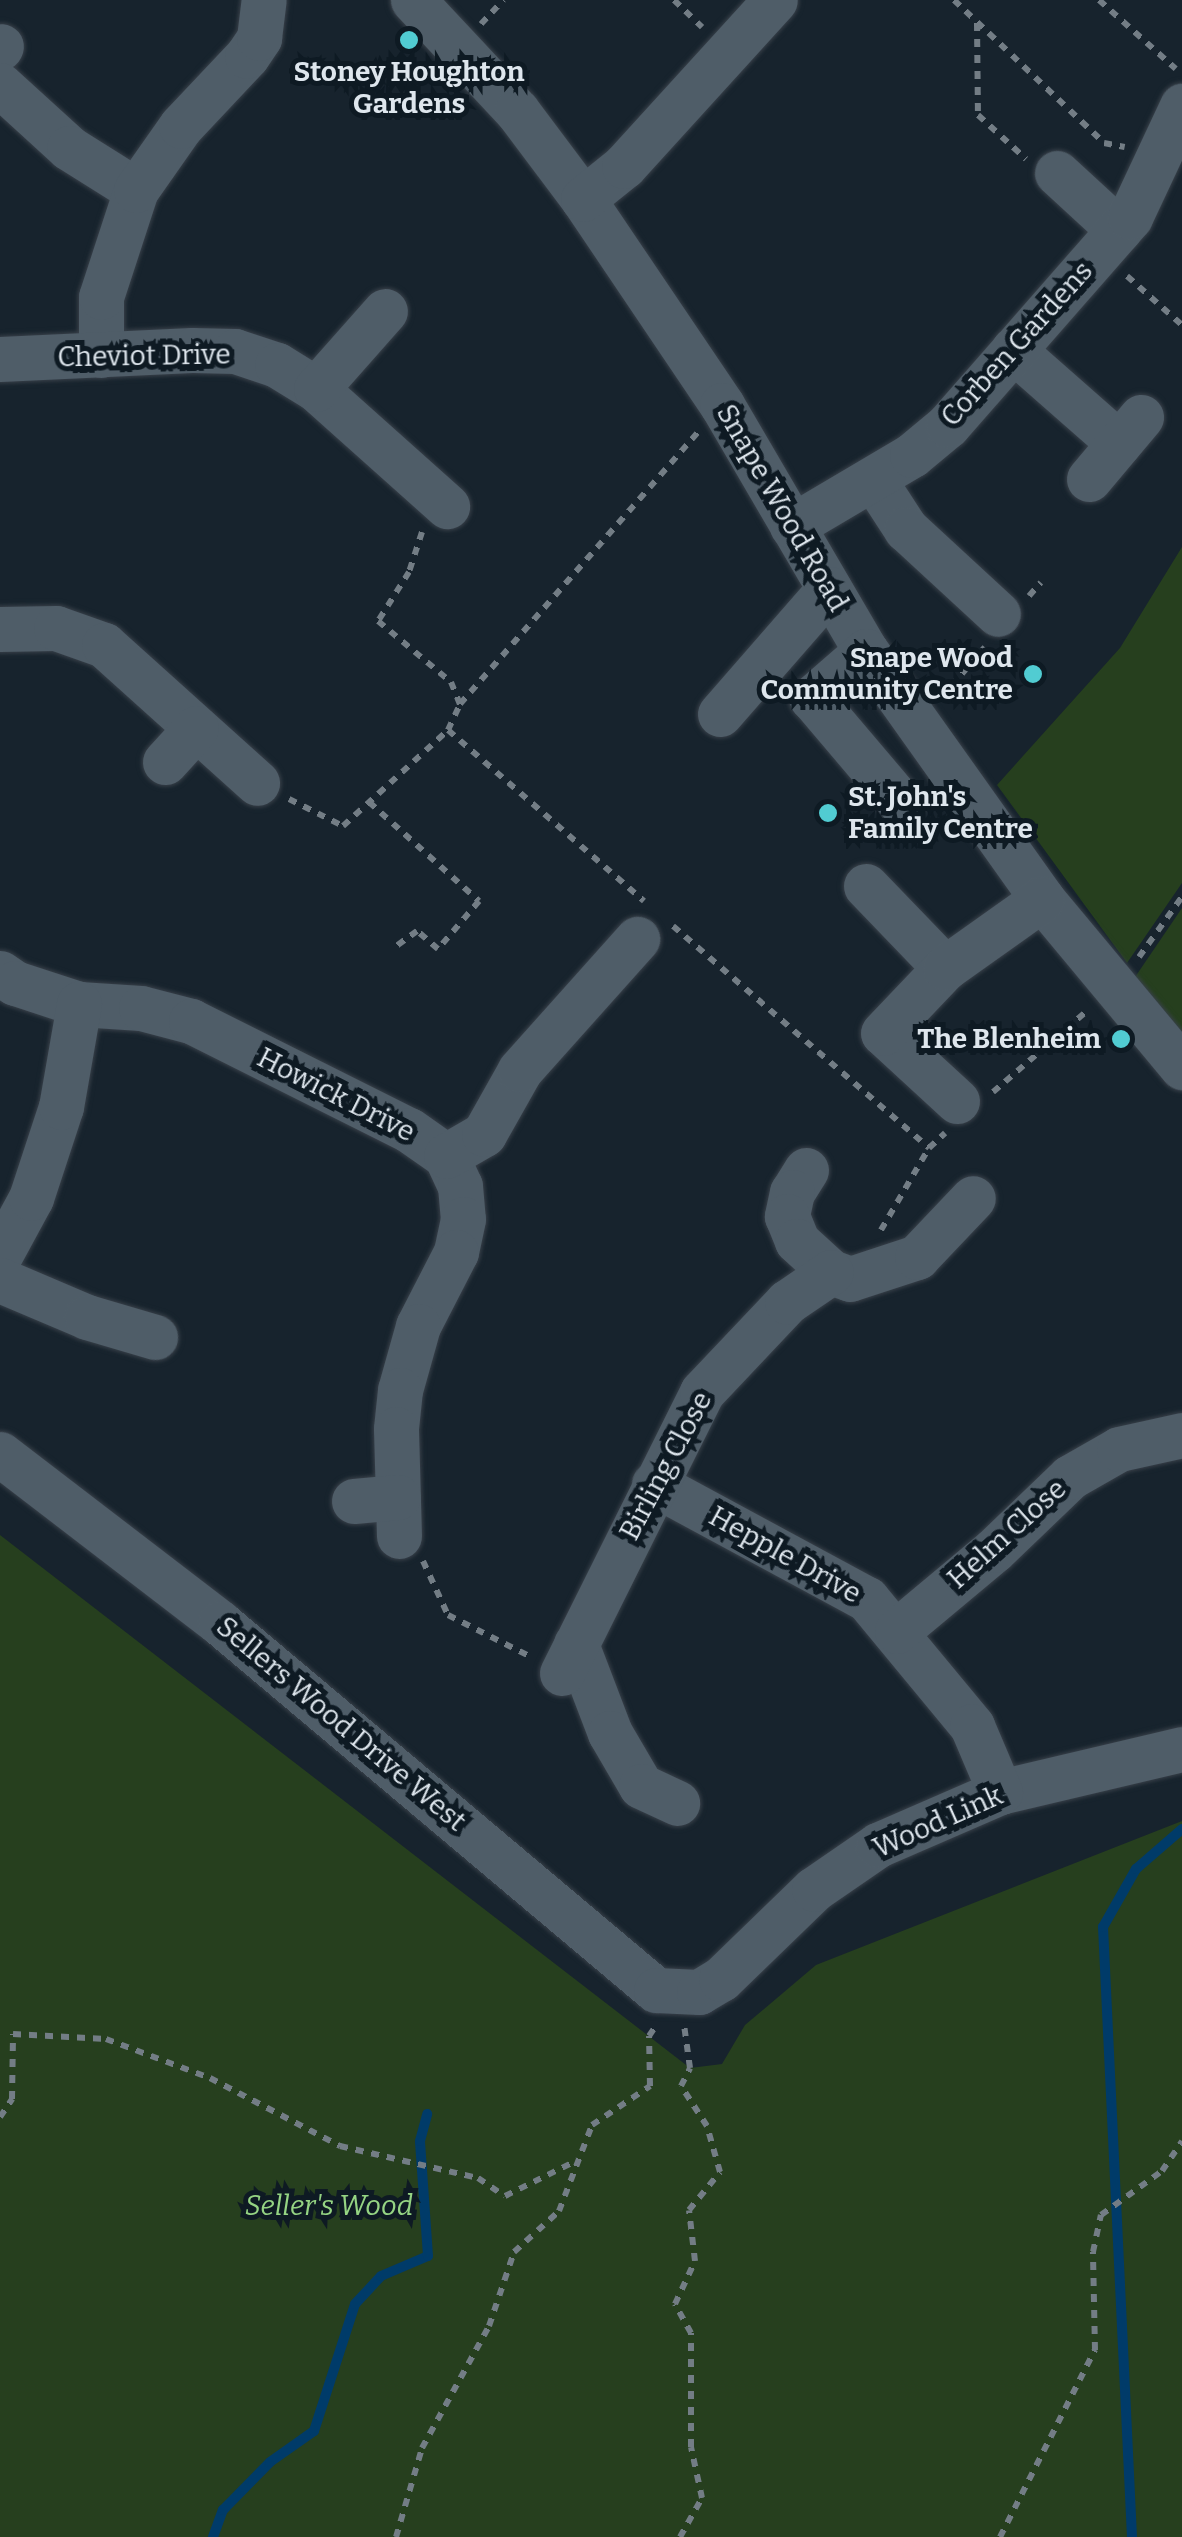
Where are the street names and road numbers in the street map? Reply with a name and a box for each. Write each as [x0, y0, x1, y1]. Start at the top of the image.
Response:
street label: Corben Gardens [934, 255, 1100, 433]
street label: Cheviot Drive [57, 338, 231, 374]
street label: Snape Wood Road [709, 399, 855, 617]
street label: Howick Drive [252, 1041, 420, 1149]
street label: Birling Close [613, 1386, 719, 1546]
street label: Helm Close [941, 1472, 1073, 1596]
street label: Hepple Drive [703, 1499, 867, 1611]
street label: Sellers Wood Drive West [209, 1610, 473, 1838]
street label: Wood Link [868, 1779, 1008, 1865]

